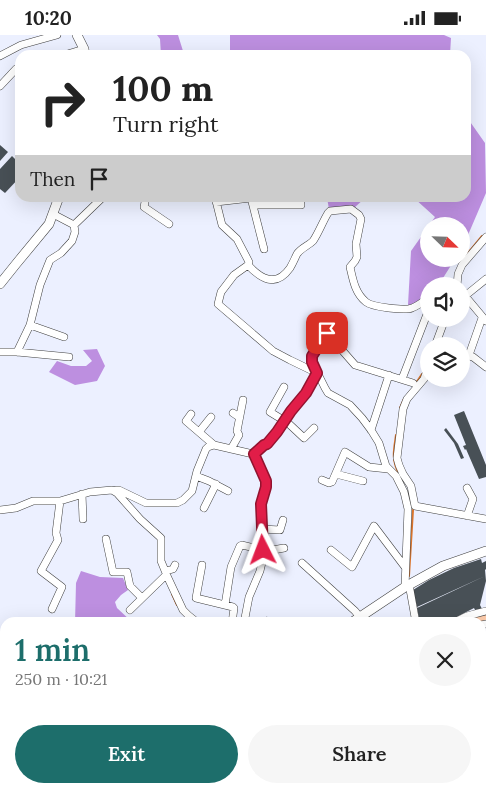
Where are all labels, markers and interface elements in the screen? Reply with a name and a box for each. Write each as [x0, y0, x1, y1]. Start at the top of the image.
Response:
text: 10:20 [25, 6, 72, 30]
text: 100 m [113, 66, 213, 111]
icon: right [30, 70, 95, 135]
text: Turn right [113, 110, 218, 138]
icon: arrive [85, 165, 113, 193]
text: Then [30, 167, 75, 191]
north arrow [420, 217, 470, 267]
map controls [420, 217, 470, 387]
button: sound [420, 277, 470, 327]
pin [306, 312, 348, 354]
icon: arrive [313, 319, 341, 347]
button: layers [420, 337, 470, 387]
position arrow [236, 523, 288, 575]
text: 1 min [15, 631, 90, 669]
button: close [419, 634, 471, 686]
text: 250 m · 10:21 [15, 669, 107, 689]
button: Exit [15, 725, 238, 783]
button: Share [248, 725, 471, 783]

